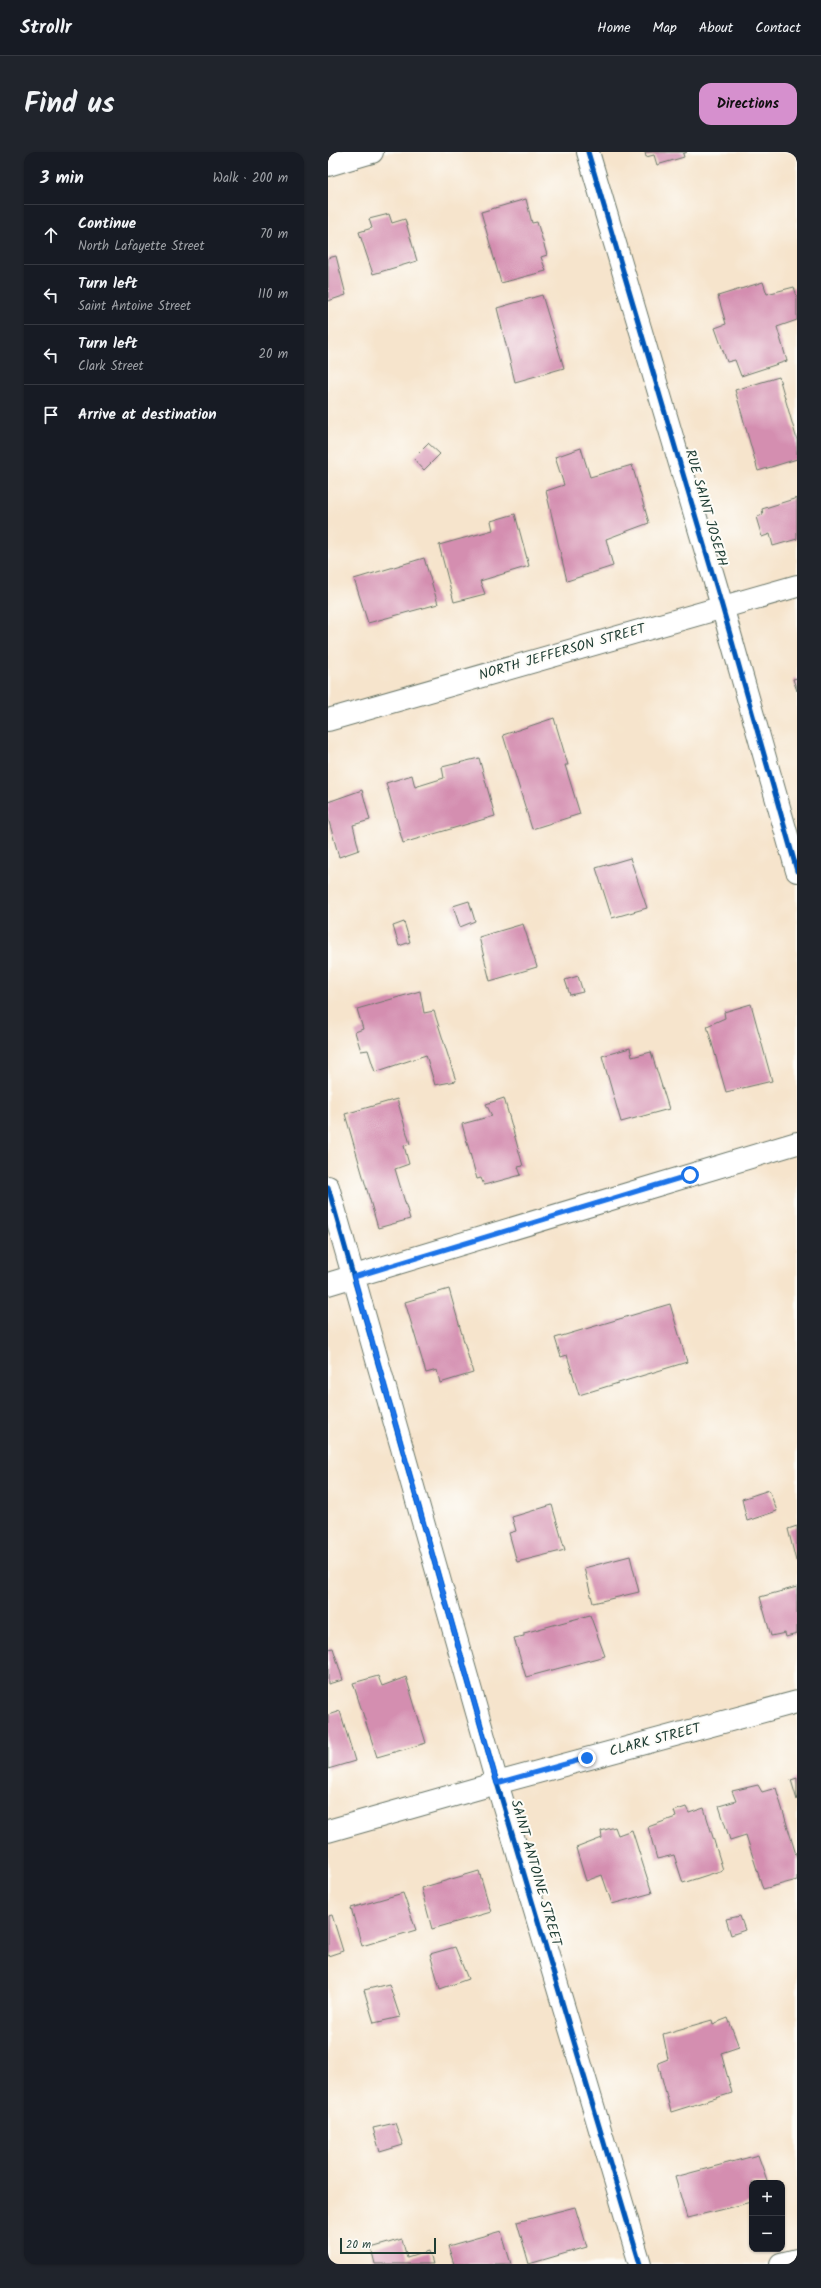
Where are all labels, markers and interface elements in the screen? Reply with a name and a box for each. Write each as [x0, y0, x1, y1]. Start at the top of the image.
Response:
text: Strollr [20, 13, 72, 43]
text: Home [597, 17, 631, 39]
text: Map [653, 17, 677, 39]
text: About [699, 17, 733, 39]
text: Contact [755, 17, 801, 39]
text: Find us [24, 82, 115, 127]
button: Directions [699, 83, 797, 125]
text: 3 min [40, 165, 84, 192]
text: Walk · 200 m [213, 168, 288, 189]
text: Continue [78, 212, 136, 236]
icon: ahead [40, 224, 62, 246]
text: 70 m [260, 224, 288, 245]
text: North Lafayette Street [78, 236, 204, 257]
text: Turn left [78, 272, 138, 296]
icon: left [40, 284, 62, 306]
text: 110 m [258, 284, 288, 305]
text: Saint Antoine Street [78, 296, 191, 317]
text: Turn left [78, 332, 138, 356]
icon: left [40, 344, 62, 366]
text: 20 m [258, 344, 288, 365]
text: Clark Street [78, 356, 144, 377]
text: Arrive at destination [78, 403, 217, 427]
icon: arrive [40, 404, 62, 426]
street label: RUE SAINT JOSEPH [679, 447, 733, 569]
street label: NORTH JEFFERSON STREET [476, 617, 649, 686]
route start [681, 1166, 699, 1184]
street label: CLARK STREET [607, 1717, 704, 1763]
route end [578, 1749, 596, 1767]
street label: SAINT ANTOINE STREET [505, 1797, 568, 1950]
map controls [749, 2180, 785, 2252]
button: + [749, 2180, 785, 2216]
button: − [749, 2216, 785, 2252]
scale bar [340, 2236, 436, 2255]
text: 20 m [346, 2236, 371, 2254]

